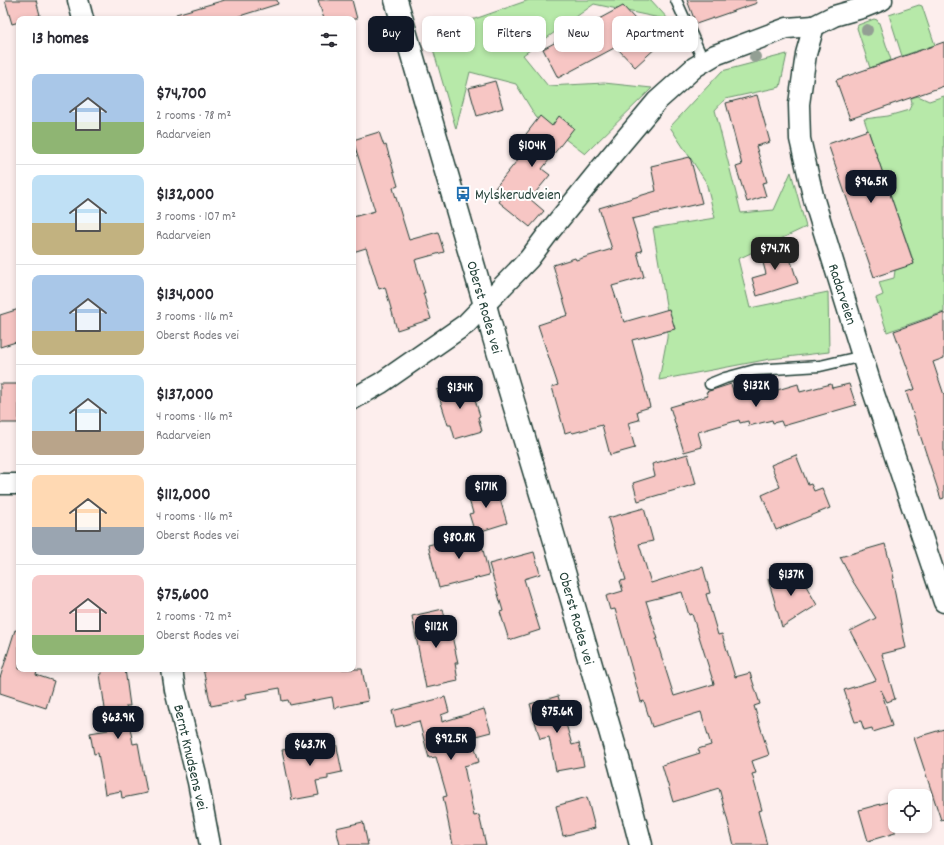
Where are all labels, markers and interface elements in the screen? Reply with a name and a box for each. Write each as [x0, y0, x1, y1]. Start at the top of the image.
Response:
chip: Buy [368, 16, 414, 52]
chip: Rent [422, 16, 475, 52]
chip: Filters [483, 16, 546, 52]
chip: New [554, 16, 604, 52]
chip: Apartment [612, 16, 698, 52]
text: 13 homes [32, 28, 89, 52]
icon: filters [318, 29, 340, 51]
text: $74,700 [156, 83, 206, 107]
icon: home [64, 90, 112, 138]
text: 2 rooms · 78 m² [156, 107, 231, 126]
text: Radarveien [156, 126, 211, 145]
pin: $104K [504, 134, 560, 168]
text: $104K [518, 137, 546, 156]
pin: $96.5K [838, 170, 904, 204]
text: $96.5K [854, 173, 888, 192]
text: $132,000 [156, 184, 214, 208]
bus stop icon: Mylskerudveien [454, 185, 472, 203]
place label: Mylskerudveien [475, 185, 561, 207]
icon: home [64, 191, 112, 239]
text: 3 rooms · 107 m² [156, 208, 236, 227]
text: Radarveien [156, 227, 211, 246]
pin: $74.7K [742, 237, 808, 271]
text: $74.7K [760, 240, 790, 259]
street label: Oberst Rodes vei [459, 259, 507, 357]
street label: Radarveien [821, 261, 861, 328]
text: $134,000 [156, 284, 214, 308]
icon: home [64, 291, 112, 339]
text: 3 rooms · 116 m² [156, 308, 233, 327]
text: Oberst Rodes vei [156, 327, 239, 346]
pin: $132K [728, 374, 784, 408]
pin: $134K [432, 376, 488, 410]
text: $132K [743, 377, 769, 396]
text: $134K [447, 379, 473, 398]
text: $137,000 [156, 384, 213, 408]
icon: home [64, 391, 112, 439]
text: 4 rooms · 116 m² [156, 408, 233, 427]
text: Radarveien [156, 427, 211, 446]
pin: $171K [458, 475, 514, 509]
text: $171K [474, 478, 498, 497]
text: $112,000 [156, 484, 211, 508]
icon: home [64, 491, 112, 539]
text: 4 rooms · 116 m² [156, 508, 233, 527]
pin: $80.8K [426, 526, 492, 560]
text: Oberst Rodes vei [156, 527, 239, 546]
text: $80.8K [443, 529, 475, 548]
pin: $137K [763, 563, 819, 597]
text: $137K [778, 566, 804, 585]
street label: Oberst Rodes vei [551, 570, 599, 668]
text: $75,600 [156, 584, 209, 608]
icon: home [64, 591, 112, 639]
text: 2 rooms · 72 m² [156, 608, 232, 627]
pin: $112K [408, 615, 464, 649]
text: $112K [424, 618, 448, 637]
text: Oberst Rodes vei [156, 627, 239, 646]
pin: $75.6K [524, 700, 590, 734]
street label: Bernt Knudsens vei [166, 702, 212, 813]
text: $75.6K [541, 703, 573, 722]
pin: $63.9K [85, 706, 151, 740]
text: $63.9K [102, 709, 134, 728]
pin: $92.5K [418, 727, 484, 761]
text: $92.5K [435, 730, 467, 749]
pin: $63.7K [277, 733, 343, 767]
text: $63.7K [294, 736, 326, 755]
map controls [888, 789, 932, 833]
button: locate [888, 789, 932, 833]

